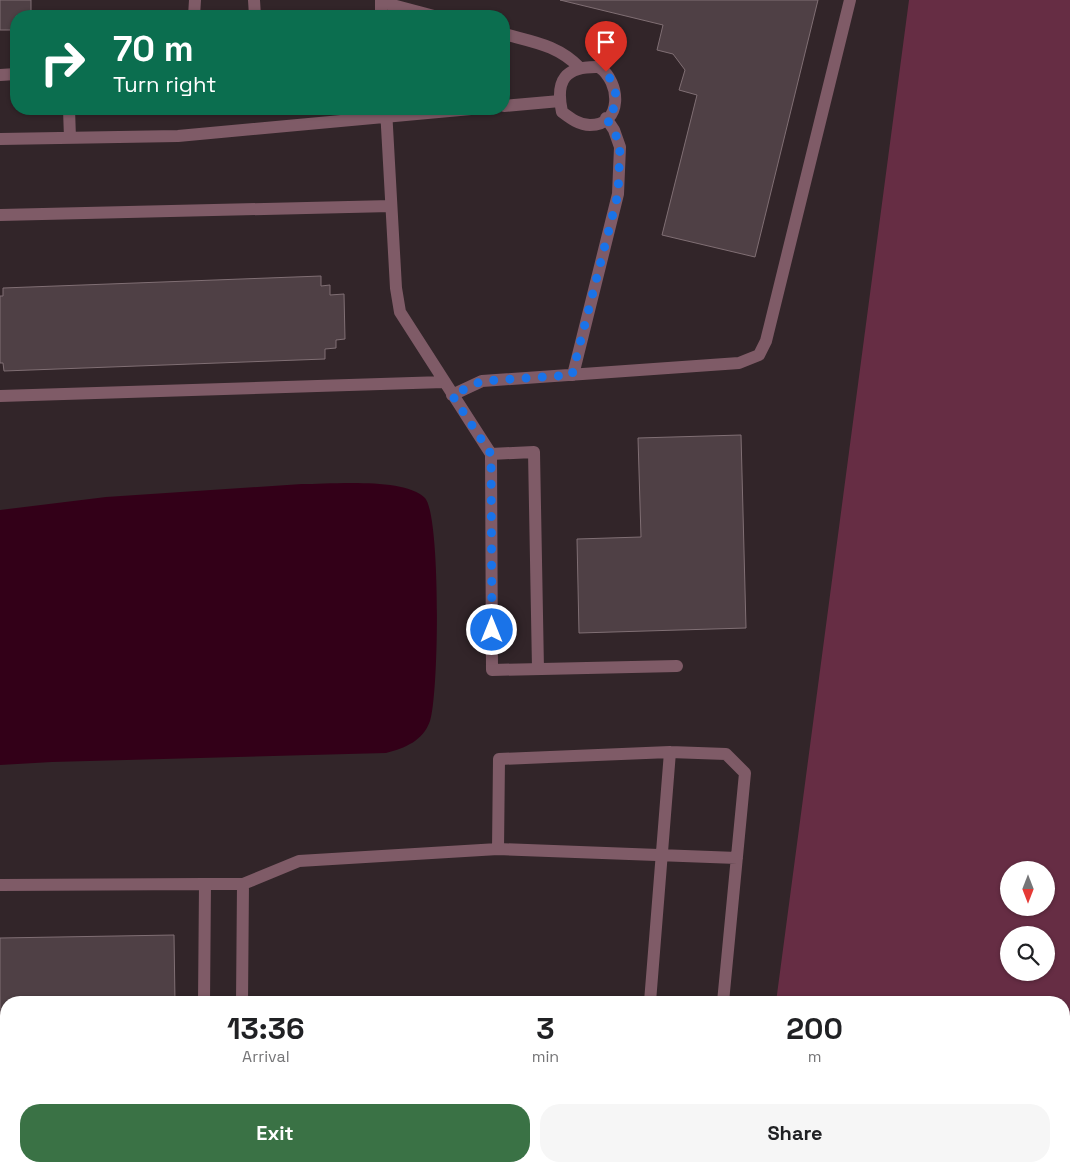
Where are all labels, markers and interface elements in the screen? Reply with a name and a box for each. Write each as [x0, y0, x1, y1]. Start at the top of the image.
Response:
pin [585, 21, 627, 72]
text: 70 m [113, 27, 194, 71]
icon: arrive [592, 28, 620, 56]
icon: right [30, 30, 95, 95]
text: Turn right [113, 70, 216, 98]
position arrow [465, 603, 517, 655]
north arrow [1000, 861, 1055, 916]
map controls [1000, 861, 1055, 981]
button: search [1000, 926, 1055, 981]
text: 13:36 [227, 1009, 305, 1048]
text: 3 [536, 1009, 555, 1048]
text: 200 [786, 1009, 843, 1048]
text: Arrival [242, 1046, 290, 1067]
text: min [532, 1046, 559, 1067]
text: m [808, 1046, 821, 1067]
button: Exit [20, 1104, 530, 1162]
button: Share [540, 1104, 1050, 1162]

